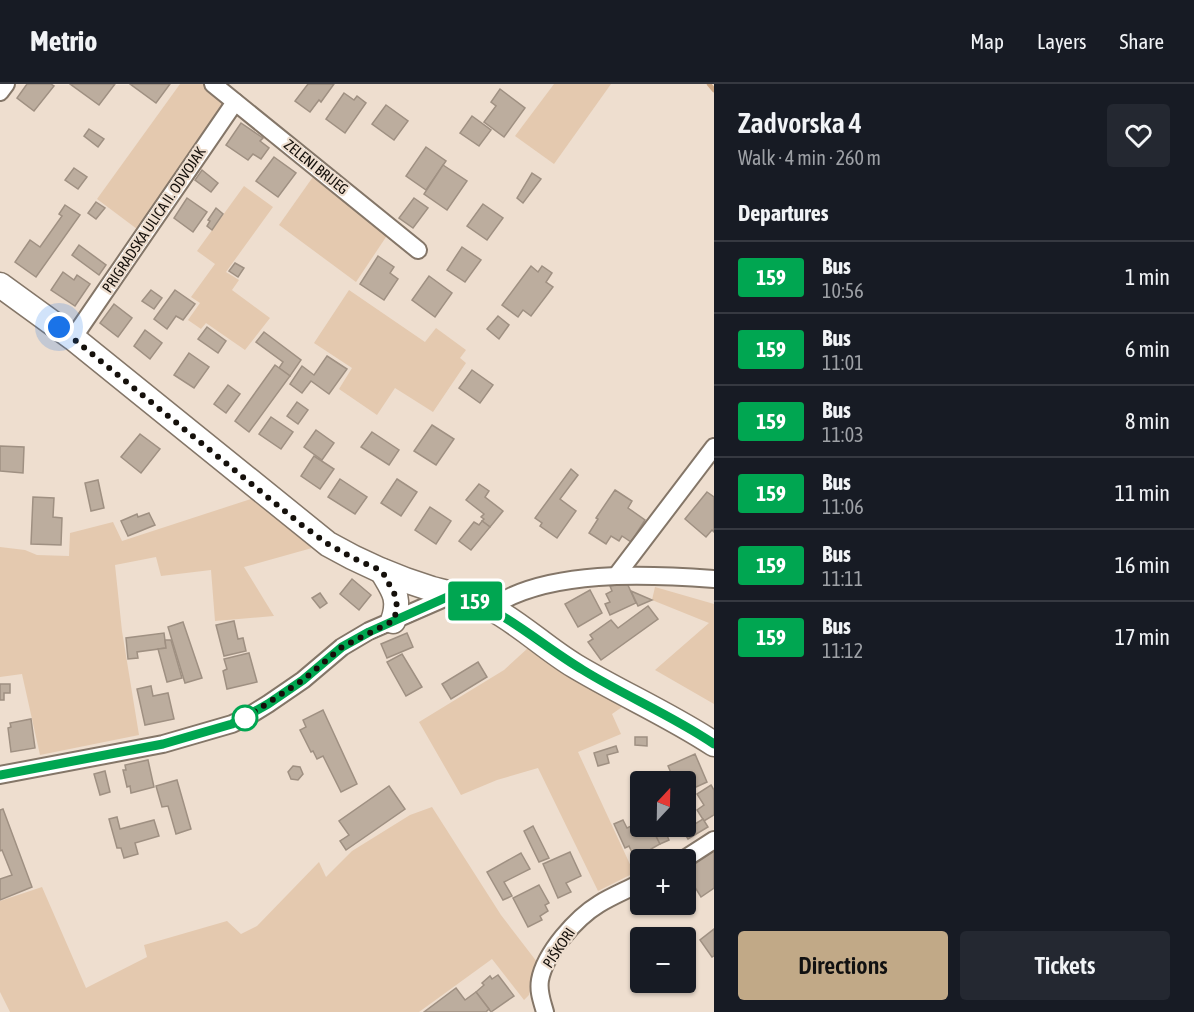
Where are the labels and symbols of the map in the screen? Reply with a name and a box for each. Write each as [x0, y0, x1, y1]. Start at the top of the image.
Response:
street label: ZELENI BRIJEG [281, 136, 352, 198]
street label: PRIGRADSKA ULICA II. ODVOJAK [98, 143, 209, 296]
your location [44, 312, 74, 342]
line badge: 159 [440, 582, 510, 620]
unlabelled marker [232, 705, 258, 731]
north arrow [630, 771, 696, 837]
street label: PIŠKORI [539, 925, 578, 971]

